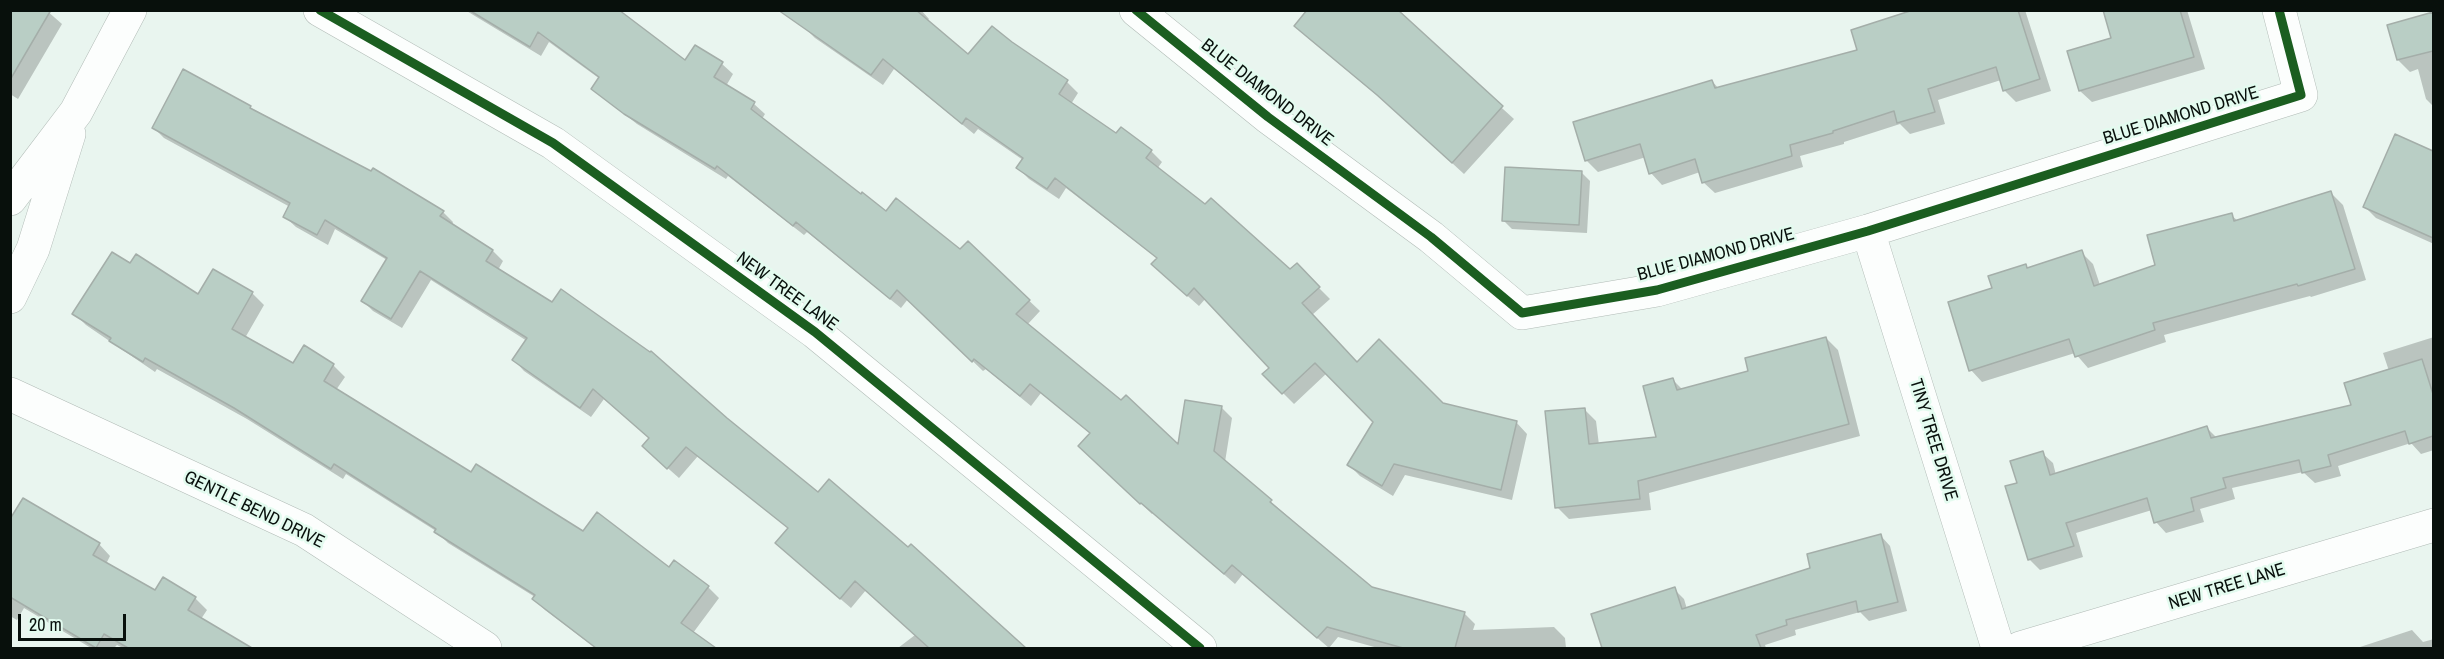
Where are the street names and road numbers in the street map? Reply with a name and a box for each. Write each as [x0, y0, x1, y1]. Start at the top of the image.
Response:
street label: BLUE DIAMOND DRIVE [1197, 35, 1337, 151]
street label: BLUE DIAMOND DRIVE [2101, 82, 2261, 150]
street label: BLUE DIAMOND DRIVE [1635, 224, 1797, 286]
street label: NEW TREE LANE [732, 248, 842, 336]
street label: TINY TREE DRIVE [1904, 376, 1962, 504]
street label: GENTLE BEND DRIVE [180, 467, 328, 553]
street label: NEW TREE LANE [2166, 559, 2288, 615]

